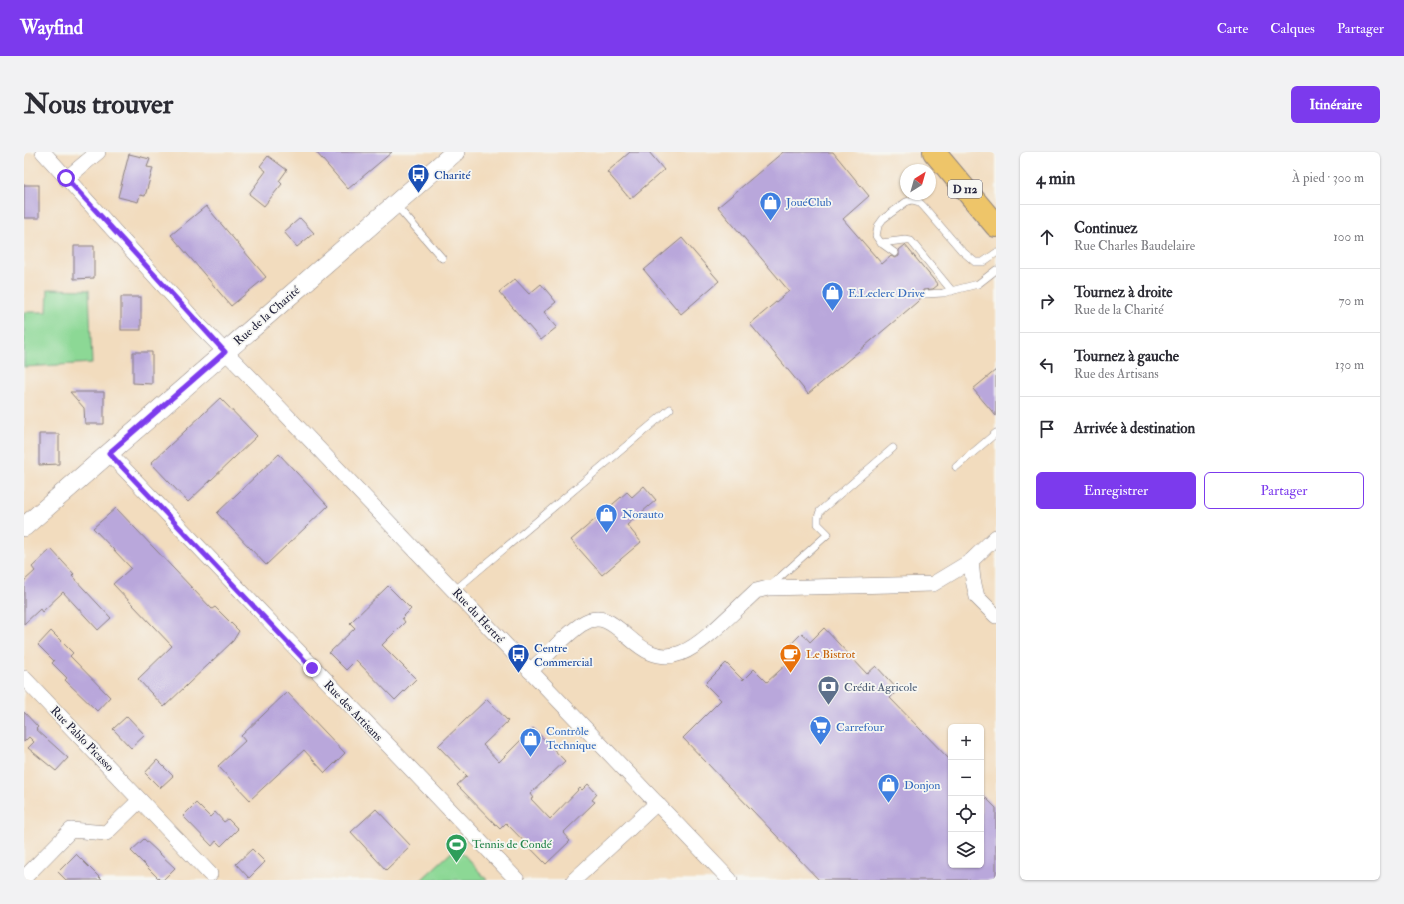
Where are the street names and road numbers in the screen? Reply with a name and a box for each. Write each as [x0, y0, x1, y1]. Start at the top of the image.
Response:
road number: D 112 [948, 180, 982, 198]
street label: Rue de la Charité [231, 283, 304, 349]
street label: Rue du Hertré [449, 586, 508, 647]
street label: Rue des Artisans [320, 678, 386, 744]
street label: Rue Pablo Picasso [47, 703, 117, 775]

